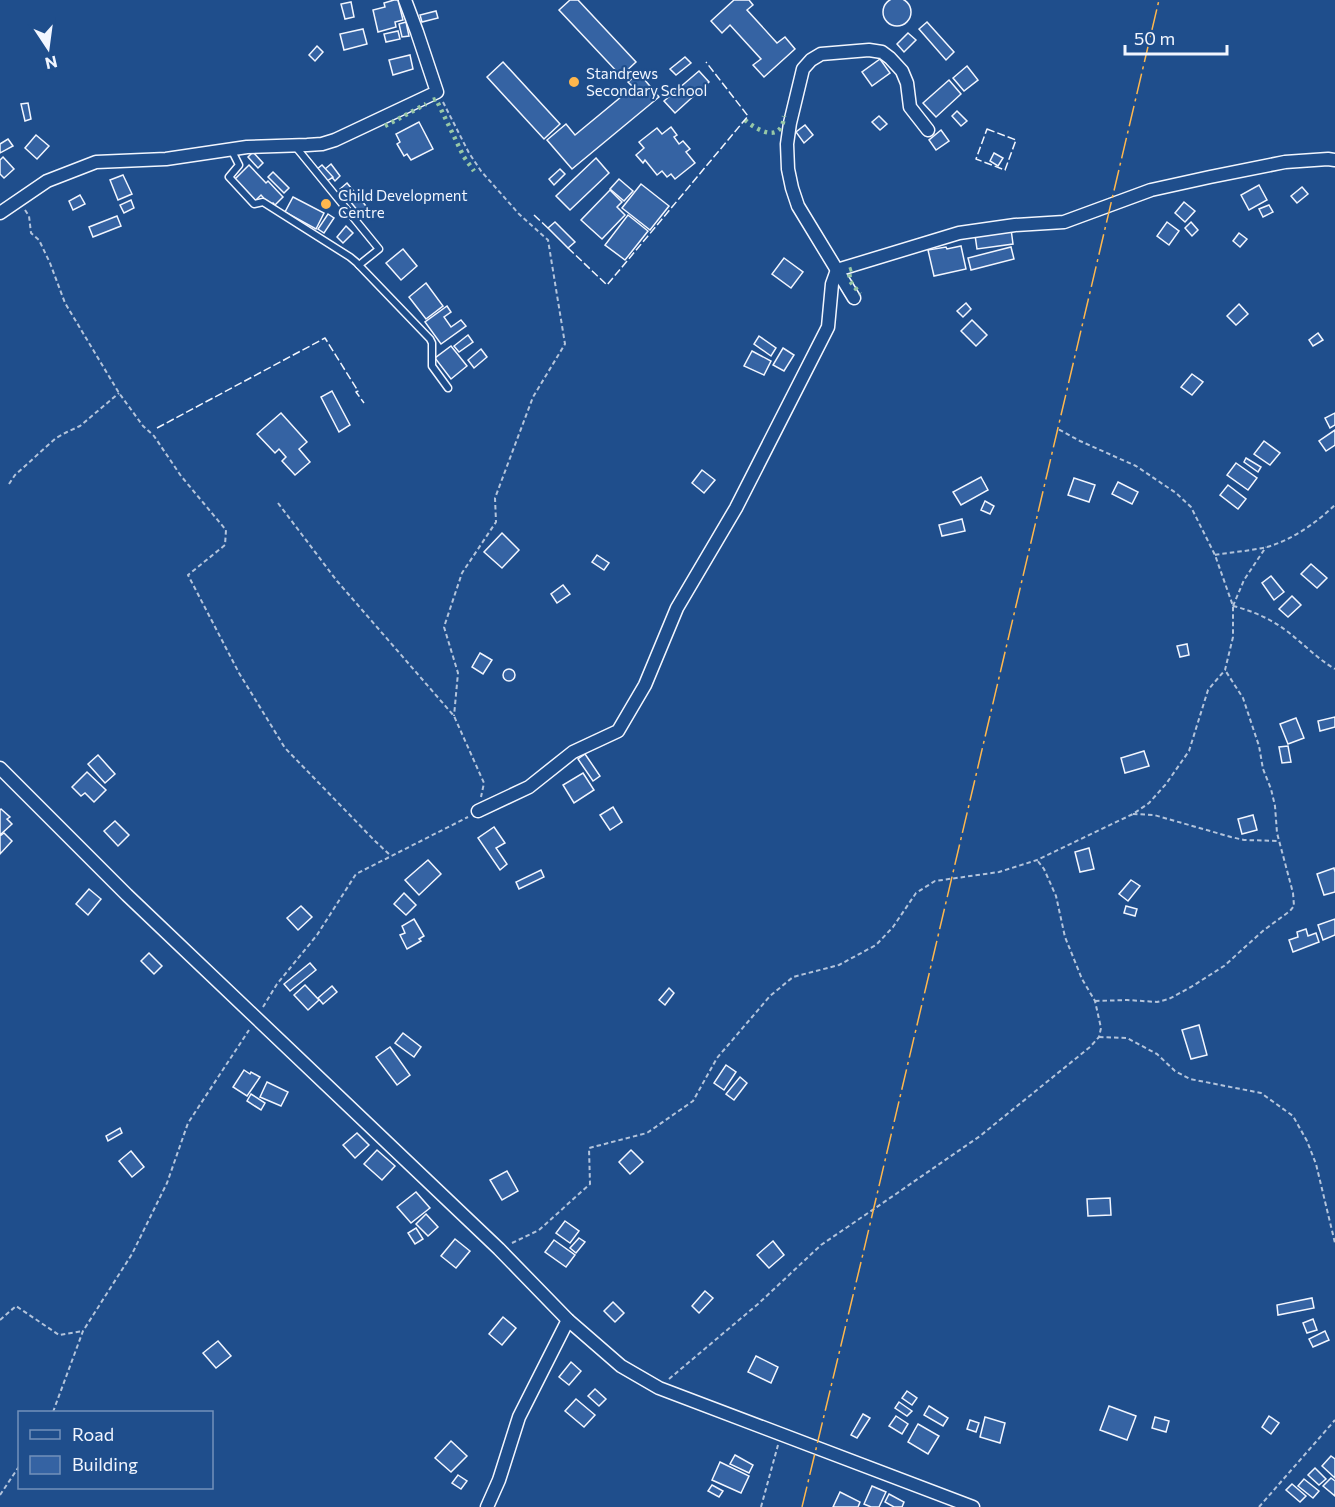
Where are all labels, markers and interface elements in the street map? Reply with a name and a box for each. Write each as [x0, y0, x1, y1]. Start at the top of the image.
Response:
north arrow [18, 18, 78, 78]
scale bar [1125, 18, 1227, 56]
text: 50 m [1134, 27, 1175, 49]
text: N [44, 52, 59, 74]
place label: Standrews Secondary School [586, 64, 707, 99]
marker: Standrews Secondary School [567, 75, 581, 89]
place label: Child Development Centre [338, 186, 468, 221]
marker: Child Development Centre [319, 197, 333, 211]
legend [18, 1411, 213, 1489]
text: Road [72, 1423, 114, 1445]
text: Building [72, 1453, 138, 1475]

